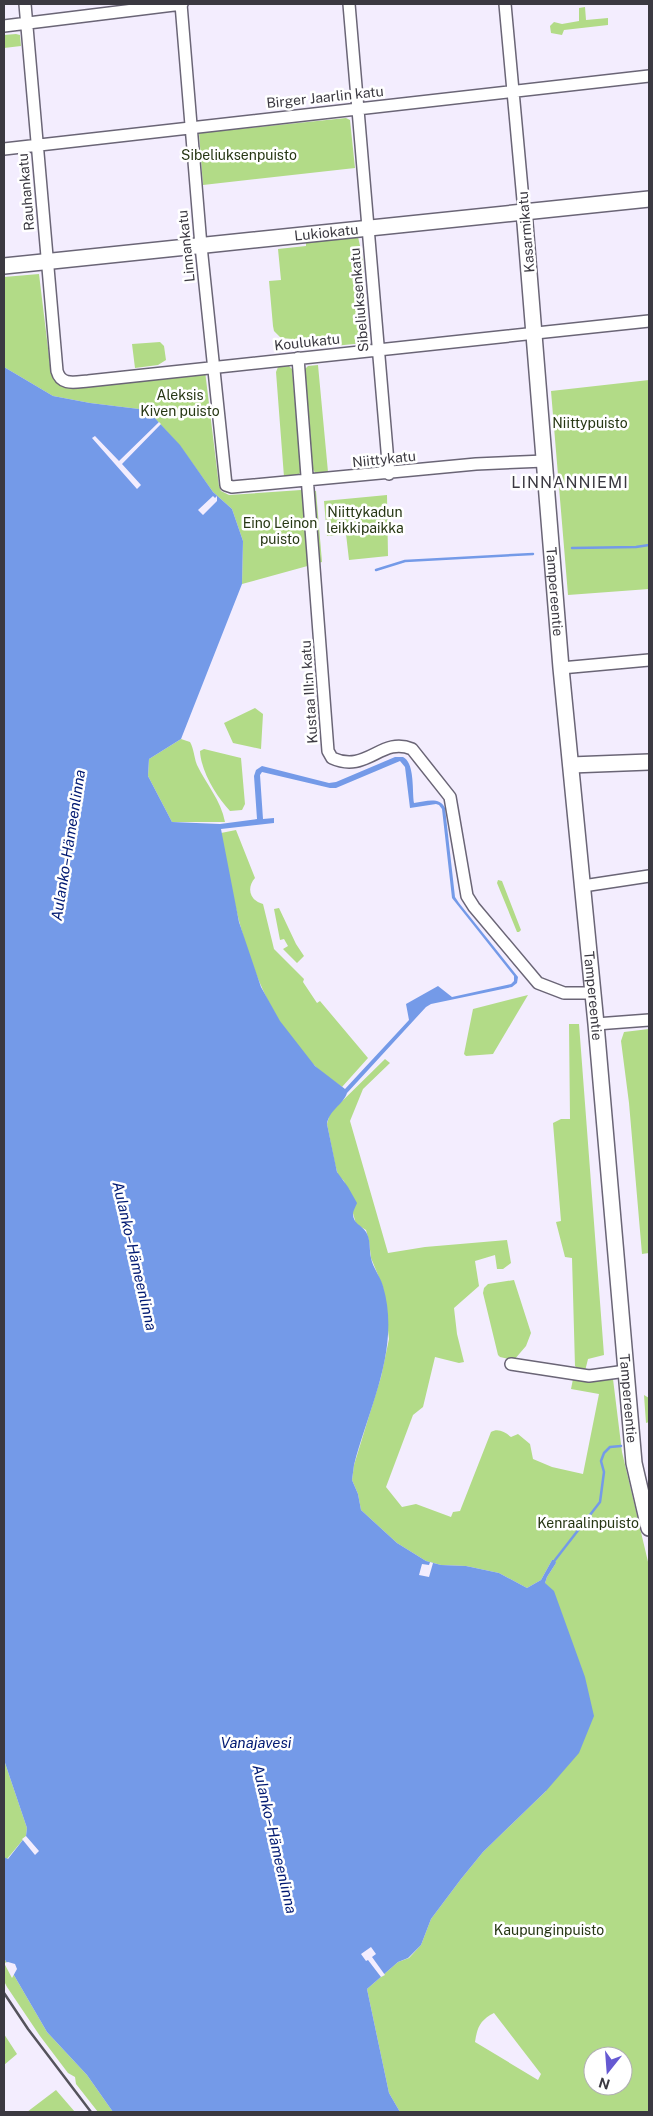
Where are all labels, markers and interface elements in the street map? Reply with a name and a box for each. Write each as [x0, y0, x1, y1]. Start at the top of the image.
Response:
street label: Birger Jaarlin katu [266, 83, 384, 111]
park label: Sibeliuksenpuisto [181, 147, 297, 163]
street label: Rauhankatu [15, 153, 37, 231]
street label: Kasarmikatu [514, 191, 538, 273]
street label: Linnankatu [174, 209, 198, 283]
street label: Lukiokatu [293, 221, 359, 244]
street label: Sibeliuksenkatu [346, 247, 372, 353]
street label: Koulukatu [273, 331, 341, 353]
park label: Aleksis Kiven puisto [140, 387, 220, 419]
park label: Niittypuisto [552, 415, 628, 431]
street label: Niittykatu [351, 448, 417, 470]
district label: LINNANNIEMI [511, 473, 629, 492]
park label: Niittykadun leikkipaikka [326, 504, 404, 536]
park label: Eino Leinon puisto [243, 515, 317, 547]
street label: Tampereentie [543, 546, 566, 637]
street label: Kustaa III:n katu [297, 640, 321, 744]
water label: Aulanko–Hämeenlinna [48, 768, 88, 922]
street label: Tampereentie [581, 951, 605, 1041]
water label: Aulanko–Hämeenlinna [110, 1180, 160, 1332]
street label: Tampereentie [617, 1353, 640, 1444]
park label: Kenraalinpuisto [537, 1515, 639, 1531]
water label: Vanajavesi [221, 1734, 292, 1751]
water label: Aulanko–Hämeenlinna [250, 1763, 300, 1915]
park label: Kaupunginpuisto [494, 1922, 604, 1938]
north arrow [583, 2046, 633, 2096]
text: N [597, 2074, 612, 2093]

